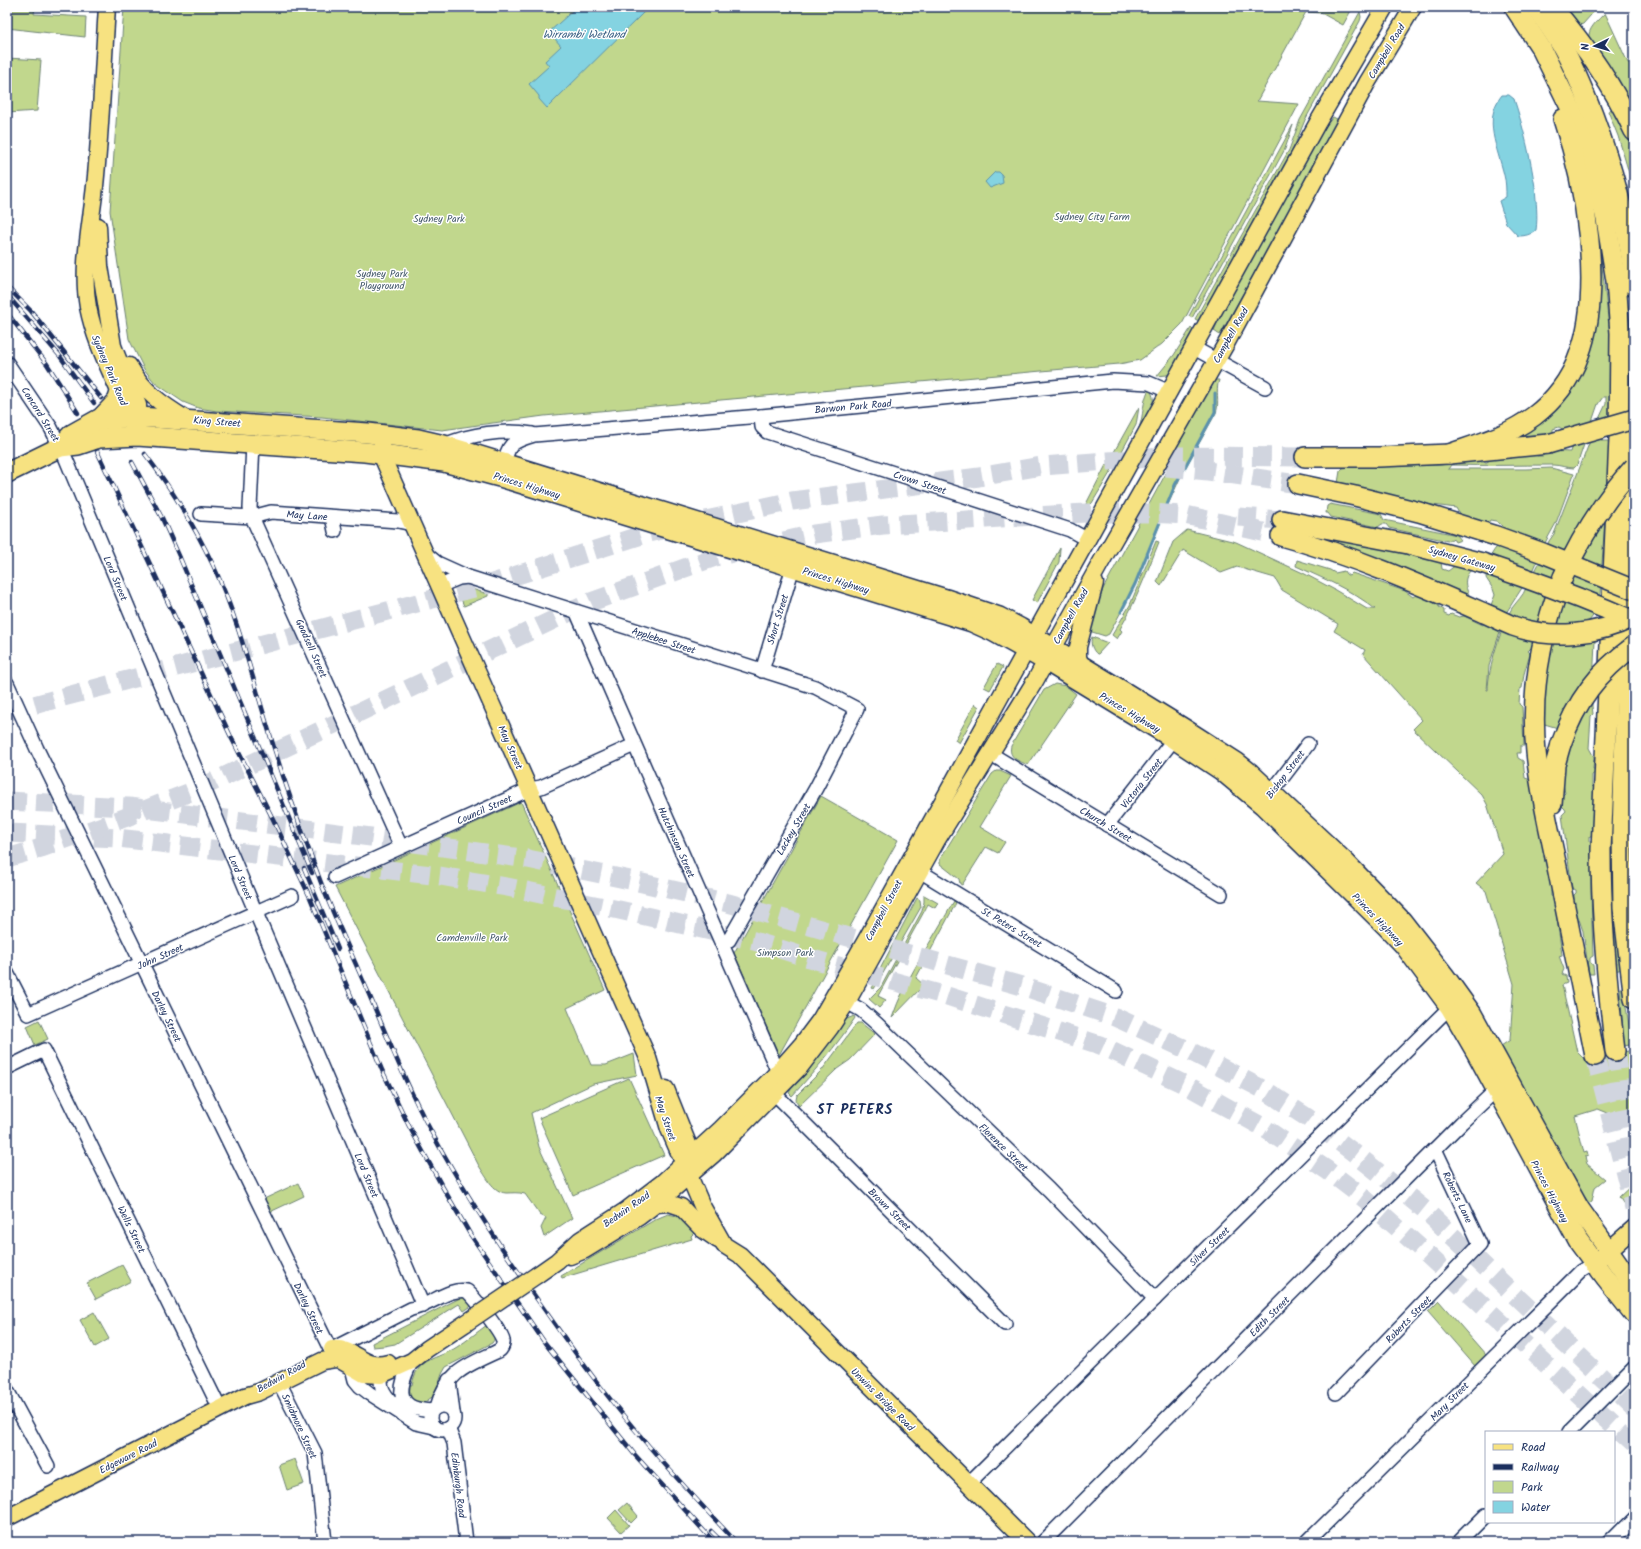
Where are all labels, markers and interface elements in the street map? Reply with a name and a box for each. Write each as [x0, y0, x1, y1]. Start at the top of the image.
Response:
street label: Campbell Road [1364, 20, 1410, 82]
water label: Wirrambi Wetland [543, 26, 628, 44]
north arrow [1575, 26, 1615, 66]
text: N [1577, 42, 1595, 51]
park label: Sydney City Farm [1054, 209, 1130, 225]
park label: Sydney Park [413, 211, 465, 227]
park label: Sydney Park Playground [356, 266, 408, 294]
street label: Campbell Road [1209, 304, 1253, 367]
street label: Sydney Park Road [87, 332, 132, 409]
street label: Concord Street [17, 384, 64, 445]
street label: Barwon Park Road [814, 396, 893, 418]
street label: King Street [193, 412, 241, 432]
street label: Crown Street [891, 467, 949, 499]
street label: Princes Highway [491, 468, 562, 504]
street label: May Lane [286, 507, 329, 525]
street label: Sydney Gateway [1426, 542, 1497, 576]
street label: Lord Street [98, 553, 132, 604]
street label: Princes Highway [800, 563, 871, 599]
street label: Campbell Road [1049, 585, 1093, 648]
street label: Short Street [763, 592, 793, 646]
street label: Goodsell Street [291, 616, 331, 681]
street label: Applebee Street [630, 623, 698, 659]
street label: Princes Highway [1096, 688, 1163, 738]
street label: May Street [493, 723, 527, 772]
street label: Bishop Street [1262, 747, 1309, 802]
street label: Victoria Street [1117, 755, 1167, 812]
street label: Council Street [454, 790, 515, 829]
street label: Lackey Street [772, 800, 815, 859]
street label: Church Street [1076, 803, 1135, 847]
street label: Hutchinson Street [653, 804, 699, 881]
street label: Lord Street [223, 852, 257, 903]
street label: Campbell Street [861, 877, 907, 944]
street label: Princes Highway [1348, 889, 1407, 950]
street label: St Peters Street [978, 903, 1045, 952]
park label: Camdenville Park [436, 930, 508, 946]
street label: John Street [135, 940, 186, 974]
park label: Simpson Park [757, 945, 814, 961]
street label: Darley Street [147, 988, 186, 1045]
street label: May Street [650, 1094, 680, 1143]
district label: ST PETERS [817, 1099, 893, 1121]
street label: Florence Street [975, 1120, 1032, 1176]
street label: Lord Street [349, 1150, 383, 1201]
street label: Princes Highway [1526, 1157, 1573, 1226]
street label: Roberts Lane [1438, 1169, 1477, 1226]
street label: Brown Street [864, 1184, 915, 1235]
street label: Bedwin Road [600, 1187, 654, 1232]
street label: Wells Street [113, 1203, 149, 1256]
street label: Silver Street [1186, 1223, 1234, 1270]
street label: Darley Street [289, 1280, 328, 1337]
street label: Roberts Street [1382, 1292, 1436, 1347]
street label: Edith Street [1246, 1293, 1294, 1341]
street label: Bedwin Road [254, 1356, 310, 1397]
street label: Unwins Bridge Road [847, 1364, 918, 1436]
street label: Mary Street [1426, 1378, 1473, 1425]
street label: Smidmore Street [277, 1391, 321, 1462]
legend [1485, 1431, 1615, 1523]
street label: Edgeware Road [97, 1435, 161, 1478]
text: Road [1521, 1438, 1546, 1457]
street label: Edinburgh Road [446, 1451, 470, 1520]
text: Railway [1521, 1458, 1559, 1477]
text: Park [1521, 1478, 1543, 1497]
text: Water [1521, 1498, 1551, 1517]

